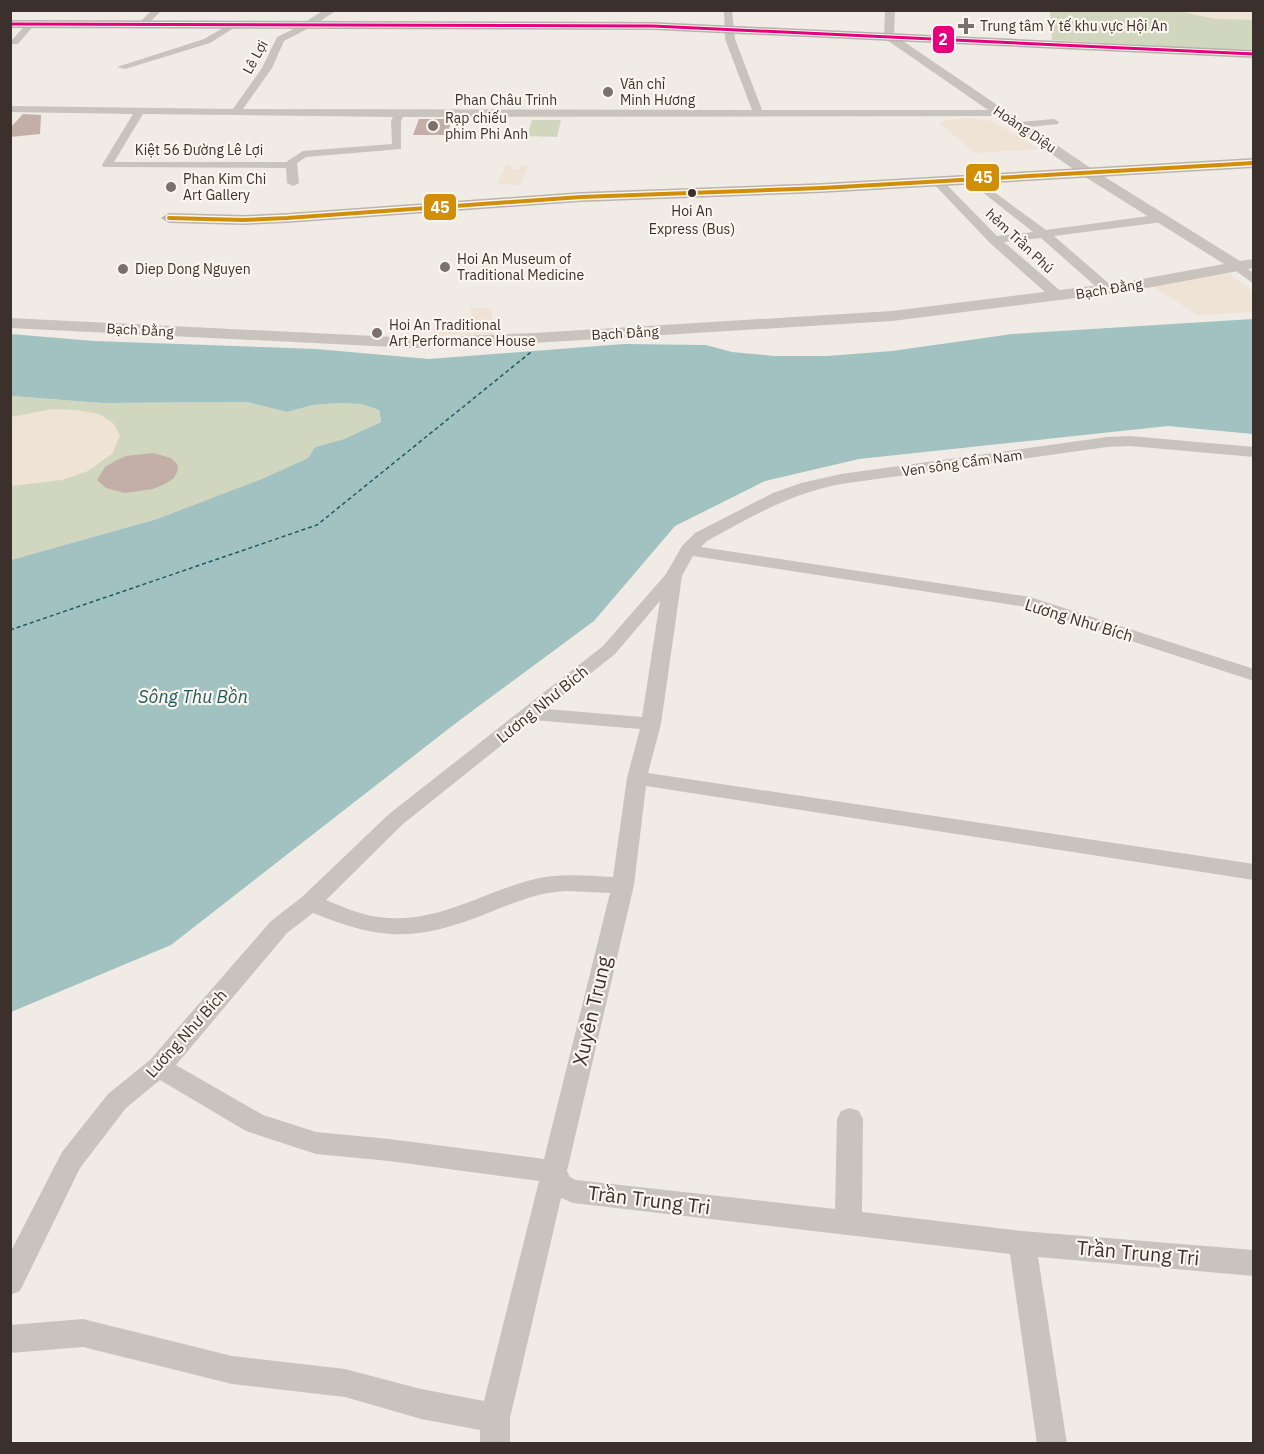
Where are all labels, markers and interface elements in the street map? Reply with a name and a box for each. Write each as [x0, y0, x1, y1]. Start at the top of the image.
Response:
marker: Trung tâm Y tế khu vực Hội An [957, 17, 975, 35]
place label: Trung tâm Y tế khu vực Hội An [980, 17, 1168, 35]
line badge: 2 [932, 25, 955, 54]
text: 2 [938, 29, 948, 49]
street label: Lê Lợi [238, 37, 272, 77]
place label: Văn chỉ Minh Hương [620, 75, 696, 109]
marker: Văn chỉ Minh Hương [601, 85, 615, 99]
street label: Phan Châu Trinh [455, 91, 557, 109]
street label: Hoàng Diệu [990, 101, 1060, 157]
place label: Rạp chiếu phim Phi Anh [445, 109, 528, 143]
marker: Rạp chiếu phim Phi Anh [426, 119, 440, 133]
street label: Kiệt 56 Đường Lê Lợi [135, 141, 263, 159]
line badge: 45 [965, 163, 1000, 192]
text: 45 [973, 167, 993, 187]
place label: Phan Kim Chi Art Gallery [183, 170, 266, 204]
marker: Phan Kim Chi Art Gallery [164, 180, 178, 194]
marker: Hoi An Express (Bus) [686, 187, 698, 199]
line badge: 45 [423, 193, 457, 221]
text: 45 [430, 197, 450, 217]
place label: Hoi An Express (Bus) [649, 202, 735, 238]
street label: hẻm Trần Phú [982, 205, 1058, 277]
place label: Hoi An Museum of Traditional Medicine [457, 250, 585, 284]
place label: Diep Dong Nguyen [135, 260, 251, 278]
marker: Hoi An Museum of Traditional Medicine [438, 260, 452, 274]
marker: Diep Dong Nguyen [116, 262, 130, 276]
street label: Bạch Đằng [1074, 275, 1144, 303]
place label: Hoi An Traditional Art Performance House [389, 316, 536, 350]
street label: Bạch Đằng [106, 319, 175, 341]
street label: Bạch Đằng [591, 322, 660, 344]
marker: Hoi An Traditional Art Performance House [370, 326, 384, 340]
street label: Ven sông Cẩm Nam [901, 446, 1023, 480]
street label: Lương Như Bích [1022, 594, 1136, 646]
street label: Lương Như Bích [492, 661, 592, 747]
water label: Sông Thu Bồn [138, 685, 248, 708]
street label: Xuyên Trung [566, 953, 617, 1068]
street label: Lương Như Bích [141, 985, 231, 1081]
street label: Trần Trung Tri [586, 1179, 712, 1220]
street label: Trần Trung Tri [1075, 1234, 1201, 1271]

